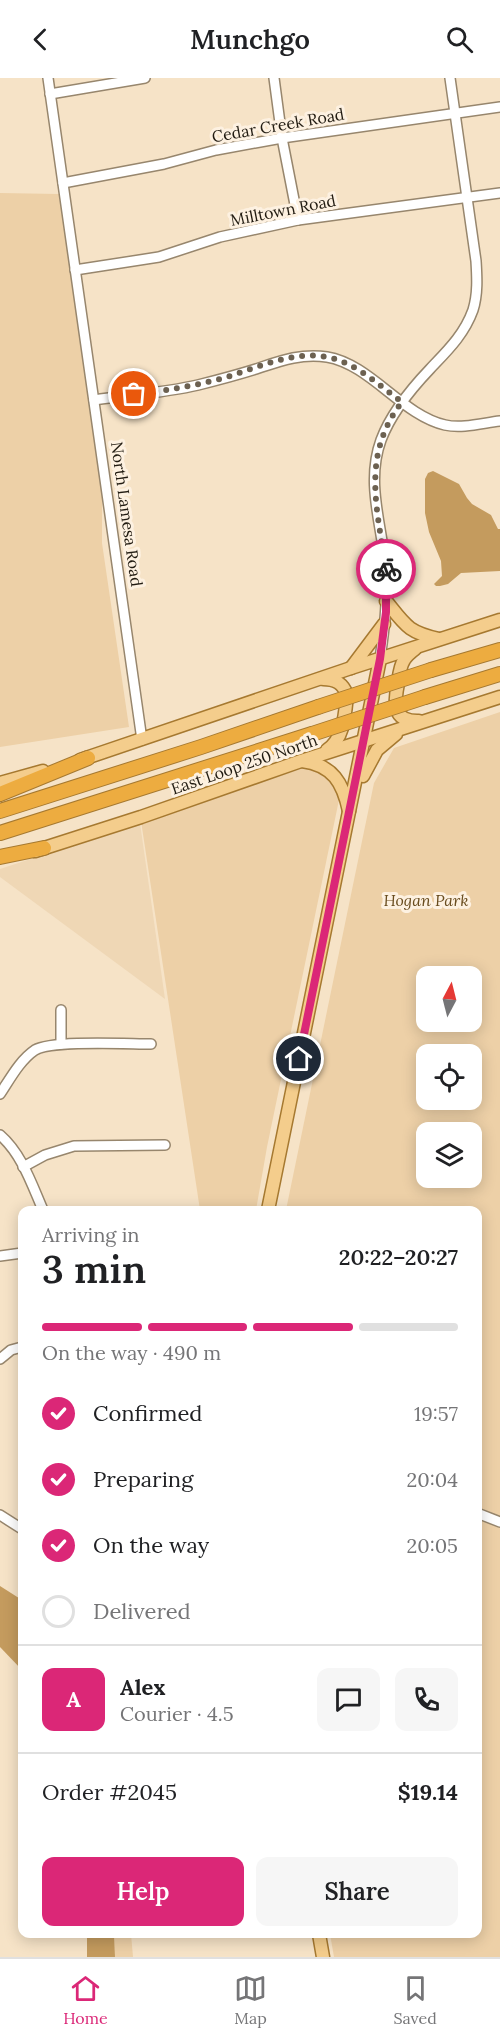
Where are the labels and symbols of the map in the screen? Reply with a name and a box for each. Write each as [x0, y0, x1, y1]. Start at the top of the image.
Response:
street label: Cedar Creek Road [210, 103, 346, 146]
street label: Milltown Road [229, 190, 338, 230]
pin [108, 368, 159, 419]
street label: North Lamesa Road [107, 440, 147, 588]
courier [356, 539, 416, 599]
street label: East Loop 250 North [168, 729, 320, 798]
park label: Hogan Park [383, 890, 469, 910]
north arrow [416, 966, 482, 1032]
pin [273, 1033, 324, 1084]

